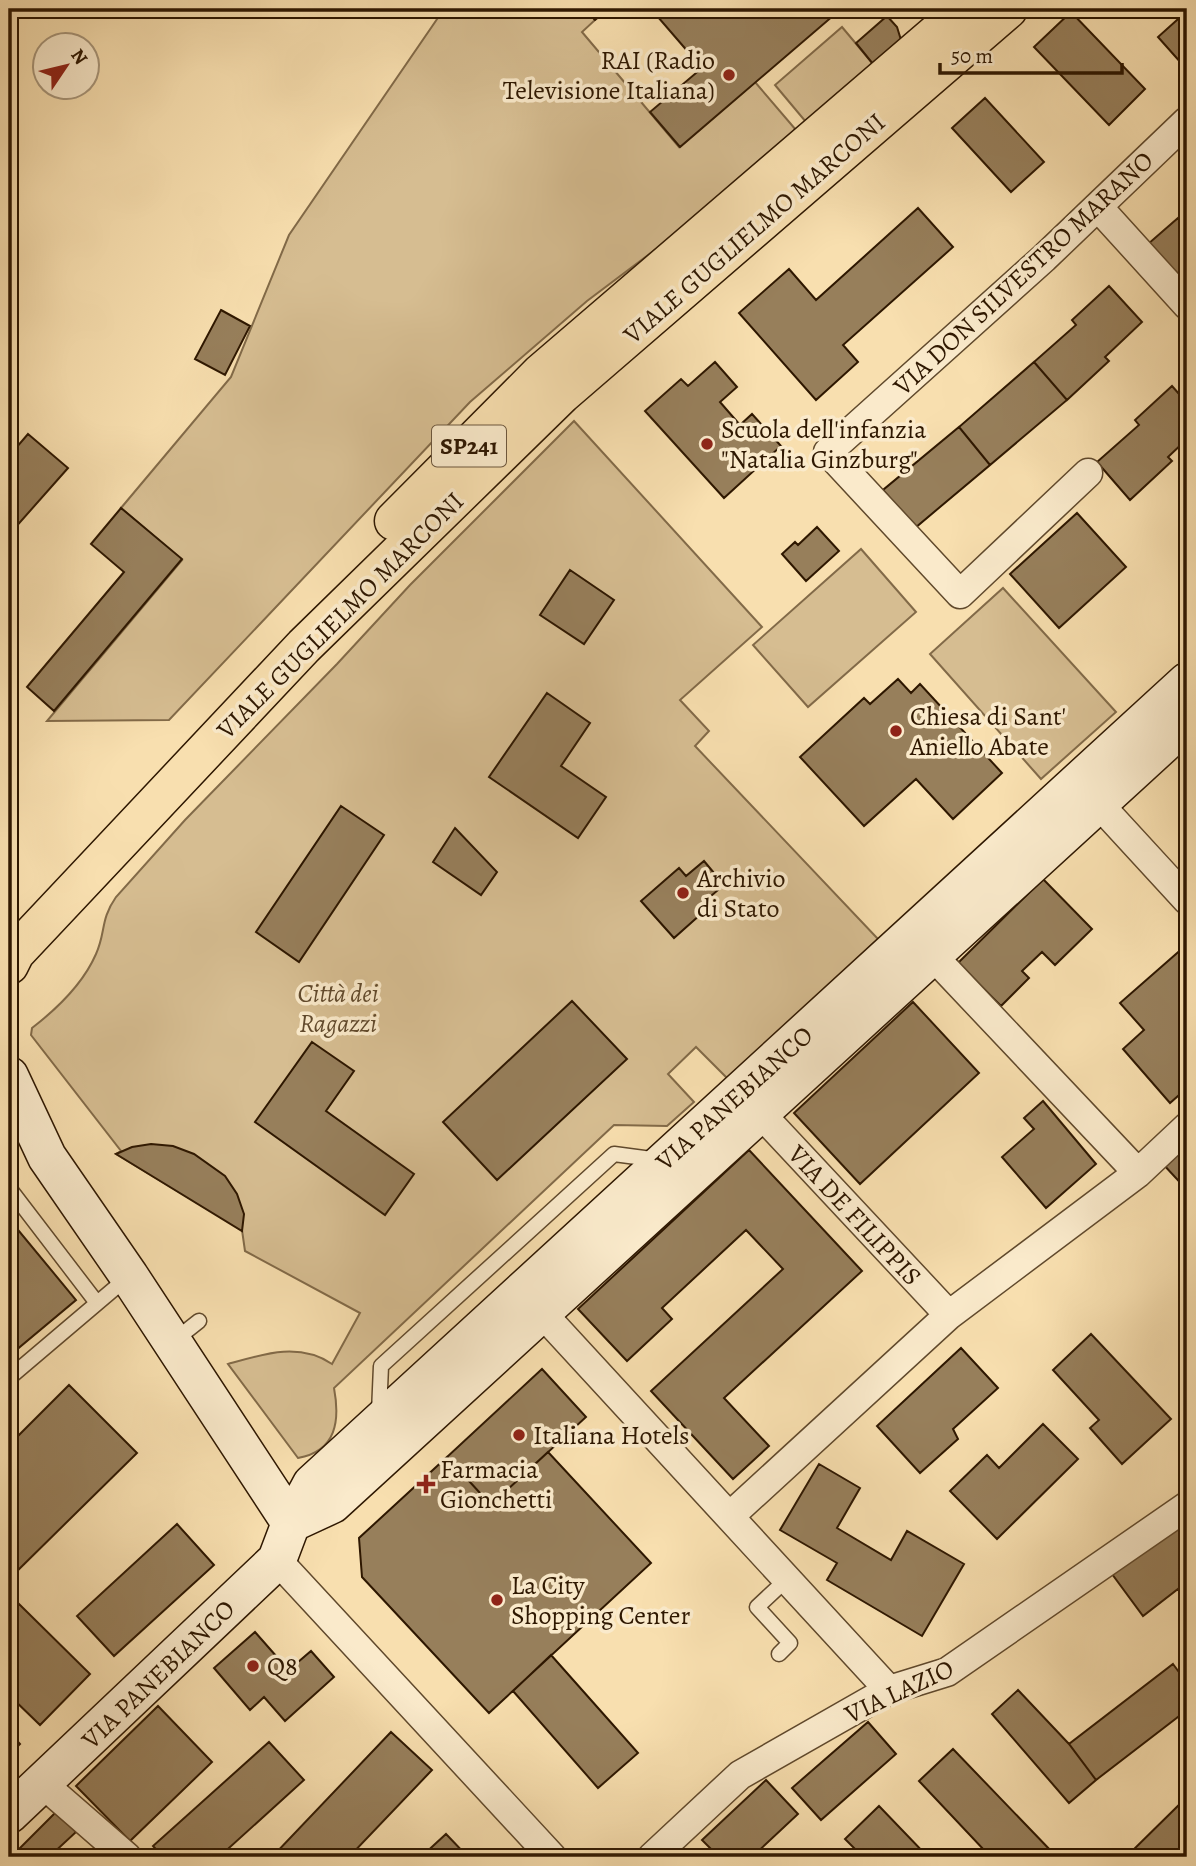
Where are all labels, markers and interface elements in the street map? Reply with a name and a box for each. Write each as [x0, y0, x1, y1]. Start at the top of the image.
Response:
north arrow [32, 32, 102, 102]
scale bar [940, 32, 1122, 76]
text: 50 m [951, 42, 993, 70]
place label: RAI (Radio Televisione Italiana) [503, 43, 715, 108]
text: N [64, 44, 94, 70]
marker: RAI (Radio Televisione Italiana) [721, 67, 737, 83]
street label: VIALE GUGLIELMO MARCONI [615, 105, 893, 352]
street label: VIA DON SILVESTRO MARANO [885, 143, 1161, 404]
place label: Scuola dell'infanzia "Natalia Ginzburg" [721, 412, 926, 477]
road number: SP241 [432, 426, 506, 466]
marker: Scuola dell'infanzia "Natalia Ginzburg" [699, 436, 715, 452]
street label: VIALE GUGLIELMO MARCONI [208, 484, 472, 747]
place label: Chiesa di Sant' Aniello Abate [909, 699, 1066, 764]
marker: Chiesa di Sant' Aniello Abate [888, 723, 904, 739]
place label: Archivio di Stato [696, 861, 786, 926]
marker: Archivio di Stato [675, 885, 691, 901]
park label: Città dei Ragazzi [297, 976, 379, 1041]
street label: VIA PANEBIANCO [647, 1018, 821, 1179]
street label: VIA DE FILIPPIS [780, 1137, 929, 1293]
place label: Italiana Hotels [533, 1418, 689, 1453]
marker: Italiana Hotels [511, 1427, 527, 1443]
place label: Farmacia Gionchetti [440, 1452, 552, 1517]
marker: Farmacia Gionchetti [418, 1476, 434, 1492]
place label: La City Shopping Center [511, 1568, 690, 1633]
street label: VIA PANEBIANCO [73, 1592, 243, 1757]
marker: La City Shopping Center [489, 1592, 505, 1608]
place label: Q8 [267, 1649, 298, 1684]
street label: VIA LAZIO [838, 1651, 959, 1732]
marker: Q8 [245, 1658, 261, 1674]

